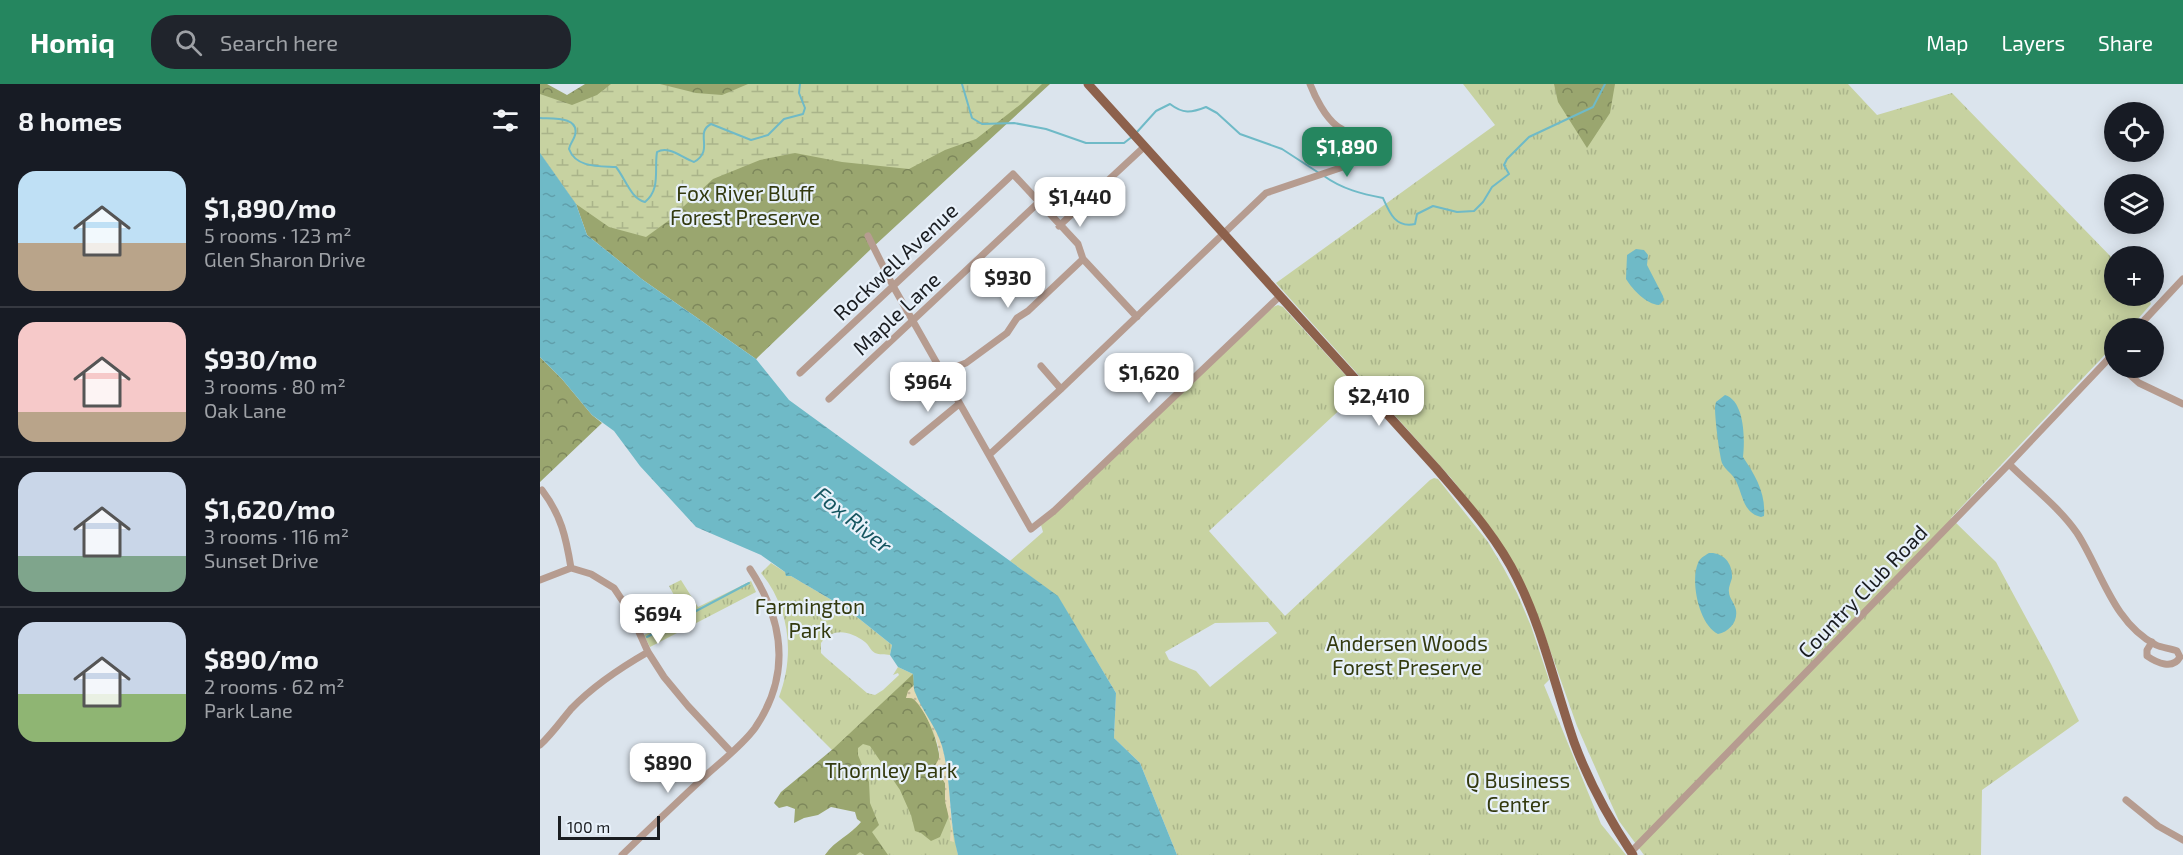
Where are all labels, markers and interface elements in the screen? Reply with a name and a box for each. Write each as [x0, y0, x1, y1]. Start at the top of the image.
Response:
search box [151, 15, 571, 69]
text: Homiq [30, 25, 115, 59]
icon: search [172, 26, 205, 59]
text: Search here [220, 29, 338, 55]
text: Map [1926, 30, 1968, 55]
text: Layers [2001, 30, 2065, 55]
text: Share [2098, 30, 2153, 55]
map controls [2104, 102, 2164, 378]
button: locate [2104, 102, 2164, 162]
icon: filters [489, 104, 522, 137]
text: 8 homes [18, 105, 122, 136]
pin: $1,890 [1298, 127, 1396, 178]
text: $1,890 [1316, 134, 1378, 158]
button: layers [2104, 174, 2164, 234]
pin: $1,440 [1031, 177, 1129, 228]
park label: Fox River Bluff Forest Preserve [670, 180, 820, 229]
text: $1,440 [1048, 184, 1112, 208]
text: $1,890/mo [204, 192, 336, 223]
icon: home [66, 195, 138, 267]
street label: Rockwell Avenue [828, 197, 962, 325]
text: 5 rooms · 123 m² [204, 223, 352, 247]
button: + [2104, 246, 2164, 306]
text: Glen Sharon Drive [204, 247, 366, 271]
pin: $930 [972, 258, 1044, 309]
text: $930 [984, 265, 1032, 289]
street label: Maple Lane [847, 266, 945, 360]
button: − [2104, 318, 2164, 378]
text: $930/mo [204, 343, 317, 374]
icon: home [66, 346, 138, 418]
pin: $1,620 [1100, 353, 1198, 404]
text: $1,620 [1118, 360, 1180, 384]
pin: $964 [892, 362, 964, 413]
text: $964 [904, 369, 952, 393]
text: 3 rooms · 80 m² [204, 374, 346, 398]
pin: $2,410 [1330, 376, 1428, 427]
text: $2,410 [1348, 383, 1410, 407]
text: Oak Lane [204, 398, 286, 422]
water label: Fox River [810, 480, 899, 559]
text: $1,620/mo [204, 493, 335, 524]
icon: home [66, 496, 138, 568]
street label: Country Club Road [1792, 519, 1932, 663]
text: 3 rooms · 116 m² [204, 524, 349, 548]
text: Sunset Drive [204, 548, 319, 572]
park label: Farmington Park [755, 593, 865, 642]
pin: $694 [622, 594, 694, 645]
text: $694 [634, 601, 682, 625]
park label: Andersen Woods Forest Preserve [1326, 630, 1488, 679]
text: $890/mo [204, 643, 319, 674]
icon: home [66, 646, 138, 718]
text: 2 rooms · 62 m² [204, 674, 344, 698]
text: Park Lane [204, 698, 293, 722]
pin: $890 [632, 743, 704, 794]
text: $890 [644, 750, 692, 774]
park label: Thornley Park [825, 757, 958, 782]
park label: Q Business Center [1466, 767, 1570, 816]
scale bar [558, 813, 660, 840]
text: 100 m [567, 817, 610, 836]

